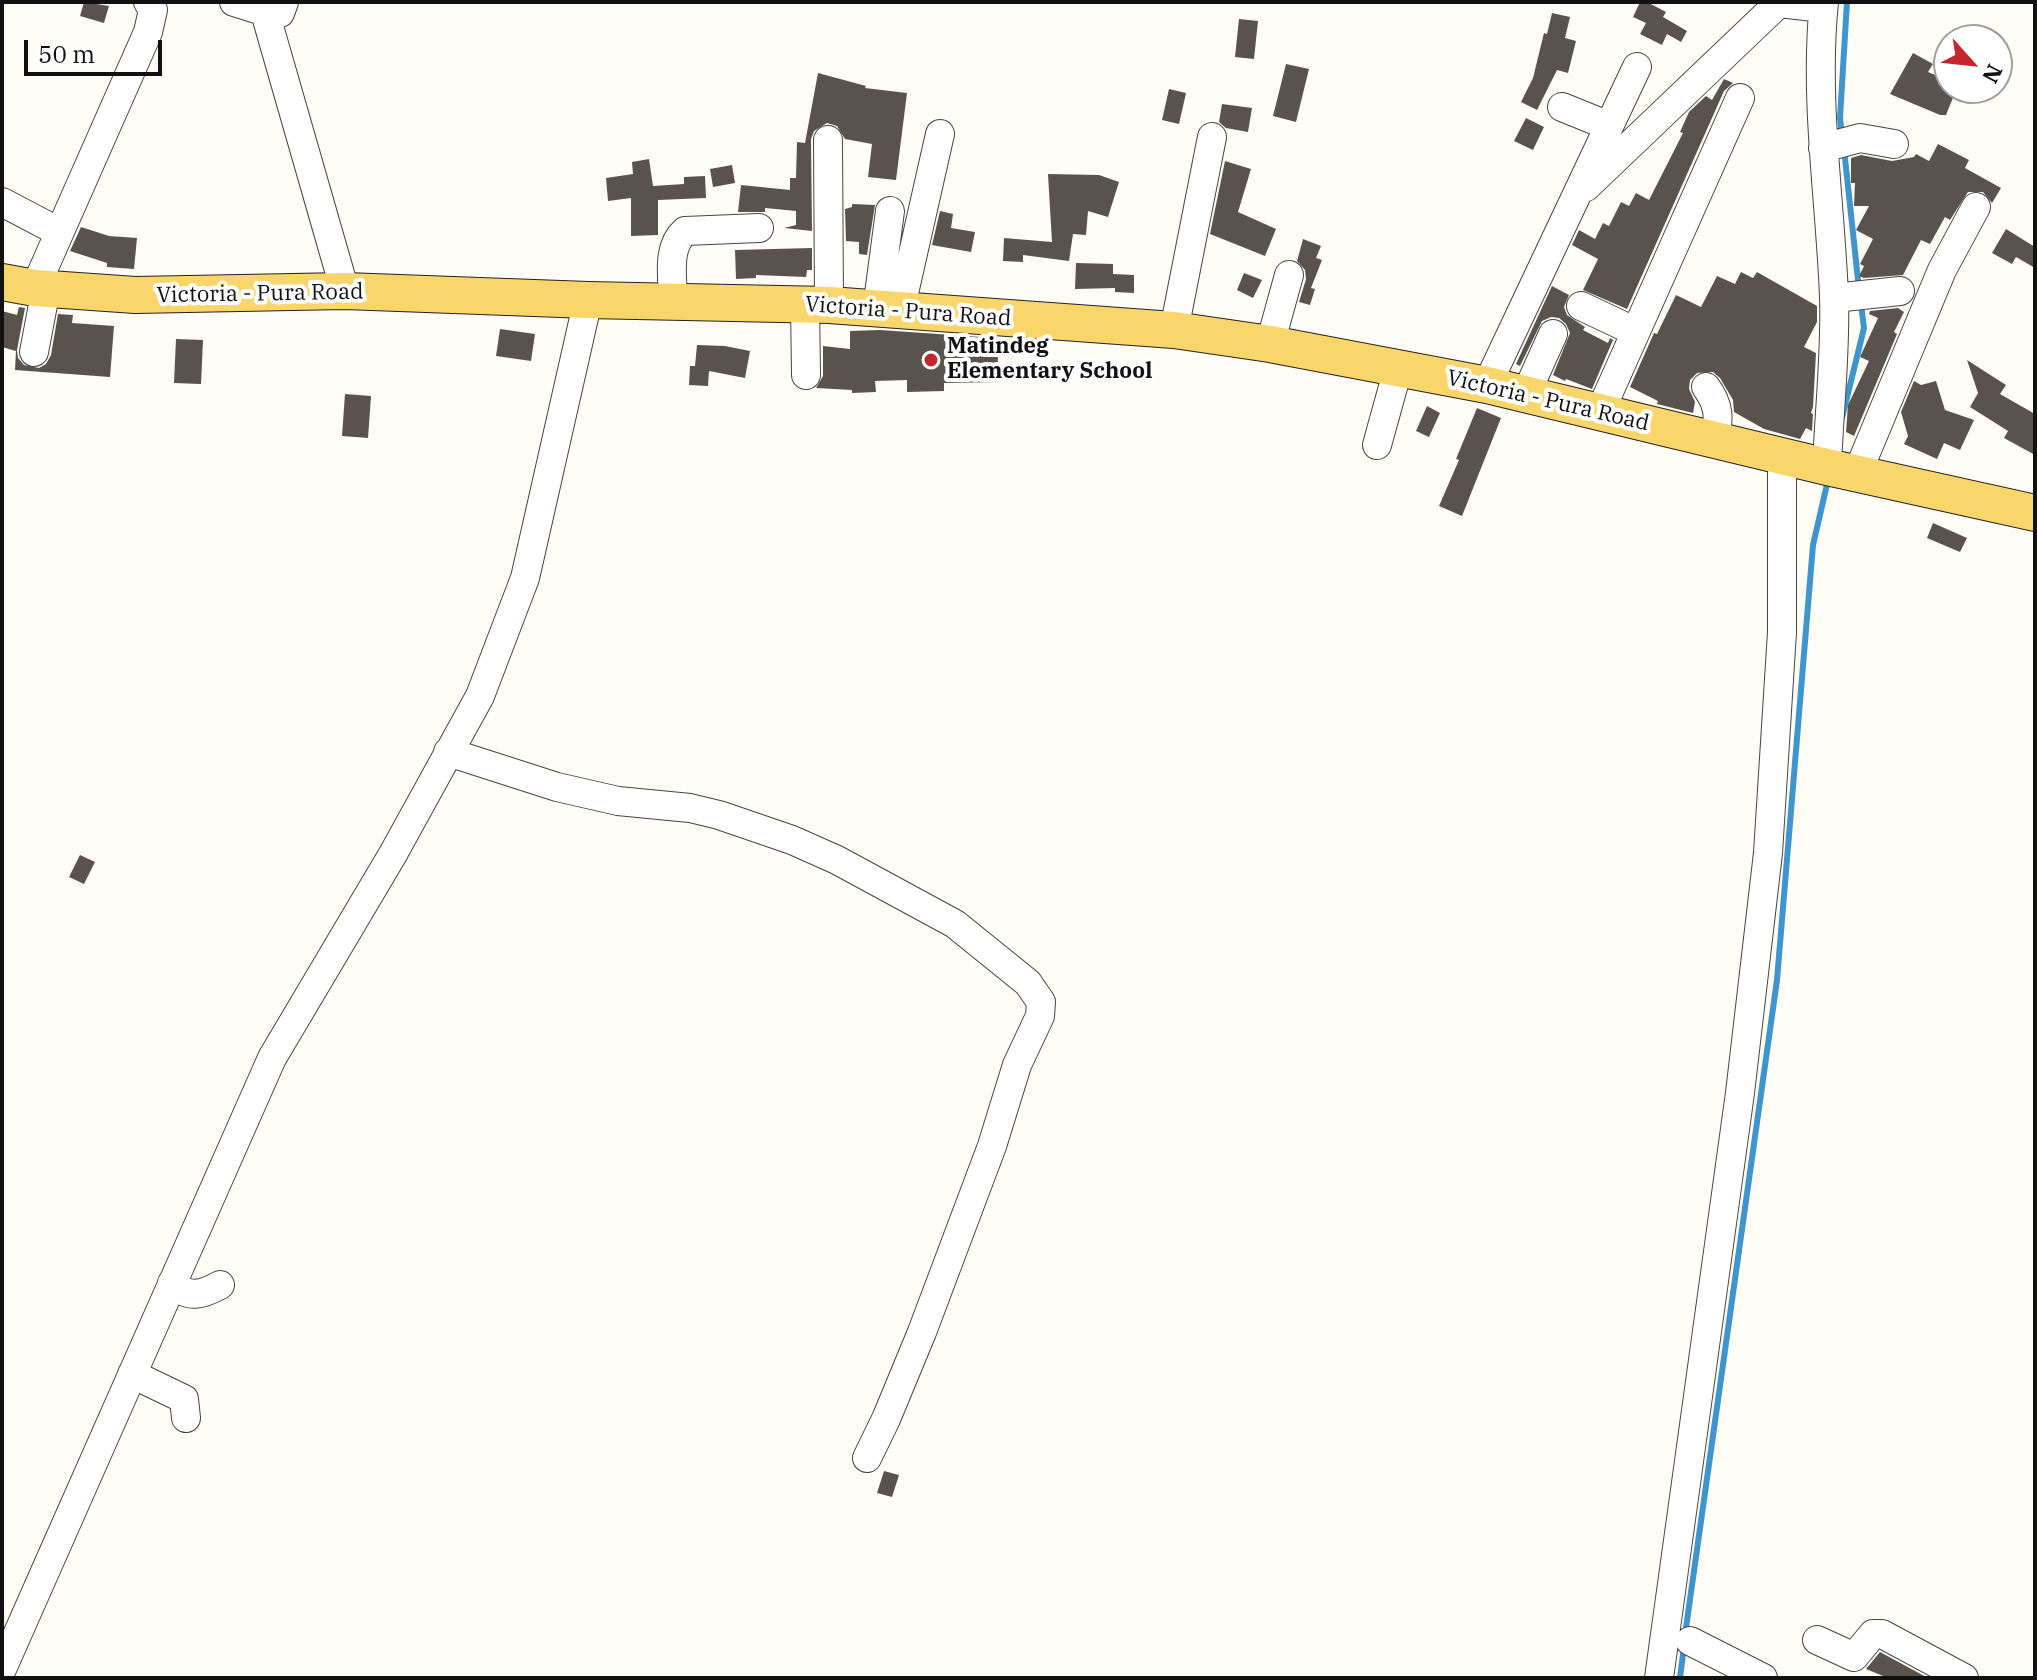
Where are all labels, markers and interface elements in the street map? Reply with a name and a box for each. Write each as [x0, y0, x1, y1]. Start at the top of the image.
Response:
scale bar [28, 24, 166, 74]
north arrow [1933, 24, 2013, 104]
text: 50 m [38, 38, 95, 70]
text: N [1976, 60, 2010, 89]
street label: Victoria - Pura Road [156, 279, 364, 309]
street label: Victoria - Pura Road [804, 292, 1012, 332]
place label: Matindeg Elementary School [947, 334, 1152, 386]
marker: Matindeg Elementary School [922, 351, 940, 369]
street label: Victoria - Pura Road [1444, 365, 1652, 437]

